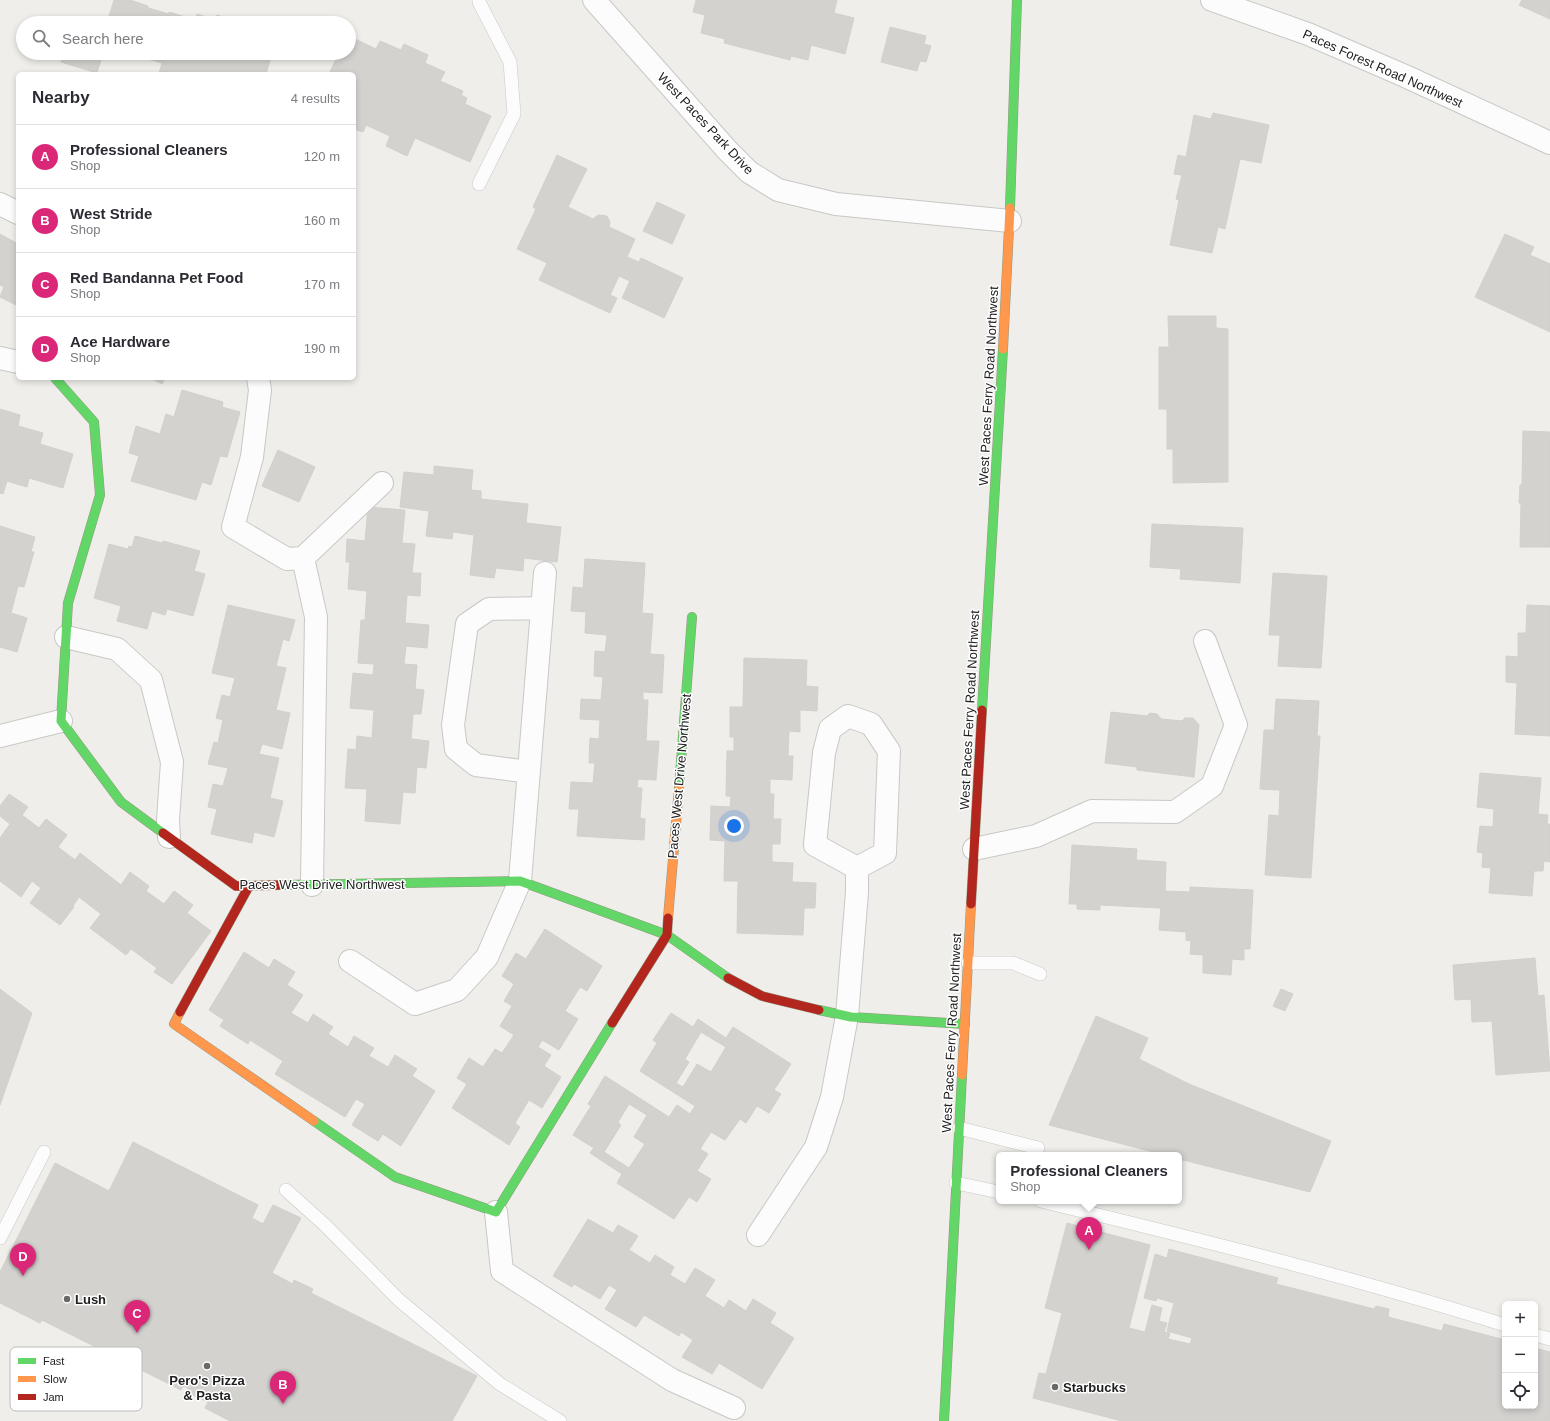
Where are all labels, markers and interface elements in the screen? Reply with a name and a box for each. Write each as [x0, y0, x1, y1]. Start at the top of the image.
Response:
search box [16, 16, 356, 60]
street label: Paces Forest Road Northwest [1301, 26, 1465, 111]
icon: search [30, 27, 52, 49]
text: Search here [62, 30, 144, 47]
street label: West Paces Park Drive [655, 69, 757, 177]
text: Nearby [32, 88, 90, 107]
text: 4 results [291, 91, 340, 106]
text: Professional Cleaners [70, 141, 228, 158]
text: A [40, 149, 50, 164]
text: 120 m [304, 149, 340, 164]
text: Shop [70, 158, 100, 173]
text: West Stride [70, 205, 152, 222]
text: B [40, 213, 50, 228]
text: 160 m [304, 213, 340, 228]
text: Shop [70, 222, 100, 237]
text: Red Bandanna Pet Food [70, 269, 243, 286]
text: C [40, 277, 50, 292]
text: 170 m [304, 277, 340, 292]
street label: West Paces Ferry Road Northwest [976, 285, 1001, 486]
text: Shop [70, 286, 100, 301]
text: Ace Hardware [70, 333, 170, 350]
text: D [40, 341, 50, 356]
text: 190 m [304, 341, 340, 356]
text: Shop [70, 350, 100, 365]
street label: West Paces Ferry Road Northwest [957, 609, 982, 810]
street label: Paces West Drive Northwest [665, 693, 694, 859]
your location [724, 816, 744, 836]
street label: Paces West Drive Northwest [239, 877, 405, 892]
street label: West Paces Ferry Road Northwest [939, 932, 964, 1133]
popup [996, 1152, 1182, 1204]
text: Professional Cleaners [1010, 1162, 1168, 1179]
text: Shop [1010, 1179, 1041, 1194]
pin: A [1076, 1217, 1102, 1250]
pin: D [10, 1243, 36, 1276]
place label: Lush [75, 1292, 106, 1307]
marker: Lush [62, 1294, 72, 1304]
pin: C [124, 1300, 150, 1333]
map controls [1502, 1301, 1538, 1409]
button: + [1502, 1301, 1538, 1337]
button: − [1502, 1337, 1538, 1373]
legend [10, 1347, 142, 1411]
text: Fast [43, 1355, 64, 1367]
marker: Pero's Pizza & Pasta [202, 1361, 212, 1371]
pin: B [270, 1371, 296, 1404]
text: Slow [43, 1373, 67, 1385]
place label: Pero's Pizza & Pasta [169, 1373, 245, 1403]
button: locate [1502, 1373, 1538, 1409]
place label: Starbucks [1063, 1380, 1126, 1395]
marker: Starbucks [1050, 1382, 1060, 1392]
text: Jam [43, 1391, 64, 1403]

